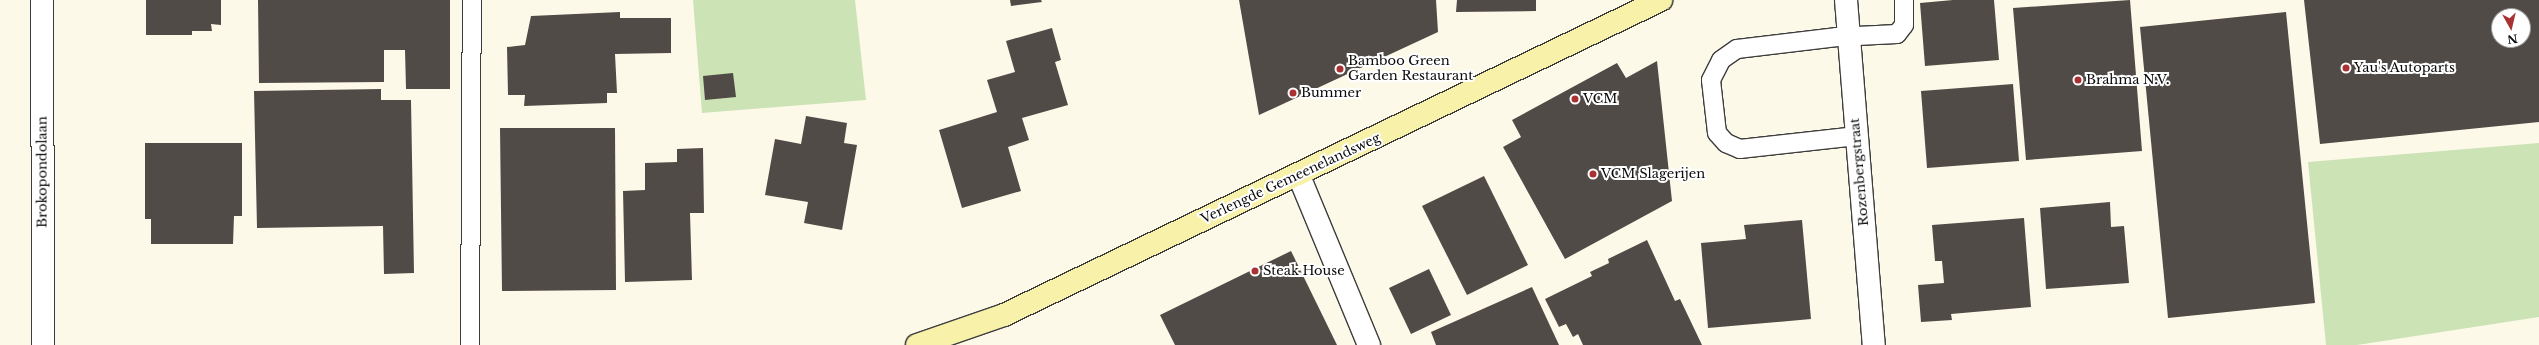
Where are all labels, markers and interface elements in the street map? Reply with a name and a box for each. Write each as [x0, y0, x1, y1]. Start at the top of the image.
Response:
north arrow [2491, 8, 2531, 48]
text: N [2506, 31, 2519, 47]
place label: Bamboo Green Garden Restaurant [1348, 54, 1473, 85]
place label: Yau's Autoparts [2354, 60, 2455, 76]
marker: Yau's Autoparts [2341, 63, 2351, 73]
marker: Bamboo Green Garden Restaurant [1335, 64, 1345, 74]
place label: Brahma N.V. [2086, 72, 2170, 88]
marker: Brahma N.V. [2073, 75, 2083, 85]
place label: Bummer [1301, 85, 1361, 101]
marker: Bummer [1288, 88, 1298, 98]
place label: VCM [1583, 91, 1617, 107]
marker: VCM [1570, 94, 1580, 104]
street label: Brokopondolaan [35, 116, 51, 228]
street label: Rozenbergstraat [1848, 117, 1872, 227]
street label: Verlengde Gemeenelandsweg [1199, 130, 1383, 228]
place label: VCM Slagerijen [1601, 166, 1705, 182]
marker: VCM Slagerijen [1588, 169, 1598, 179]
place label: Steak House [1263, 263, 1345, 279]
marker: Steak House [1250, 266, 1260, 276]

